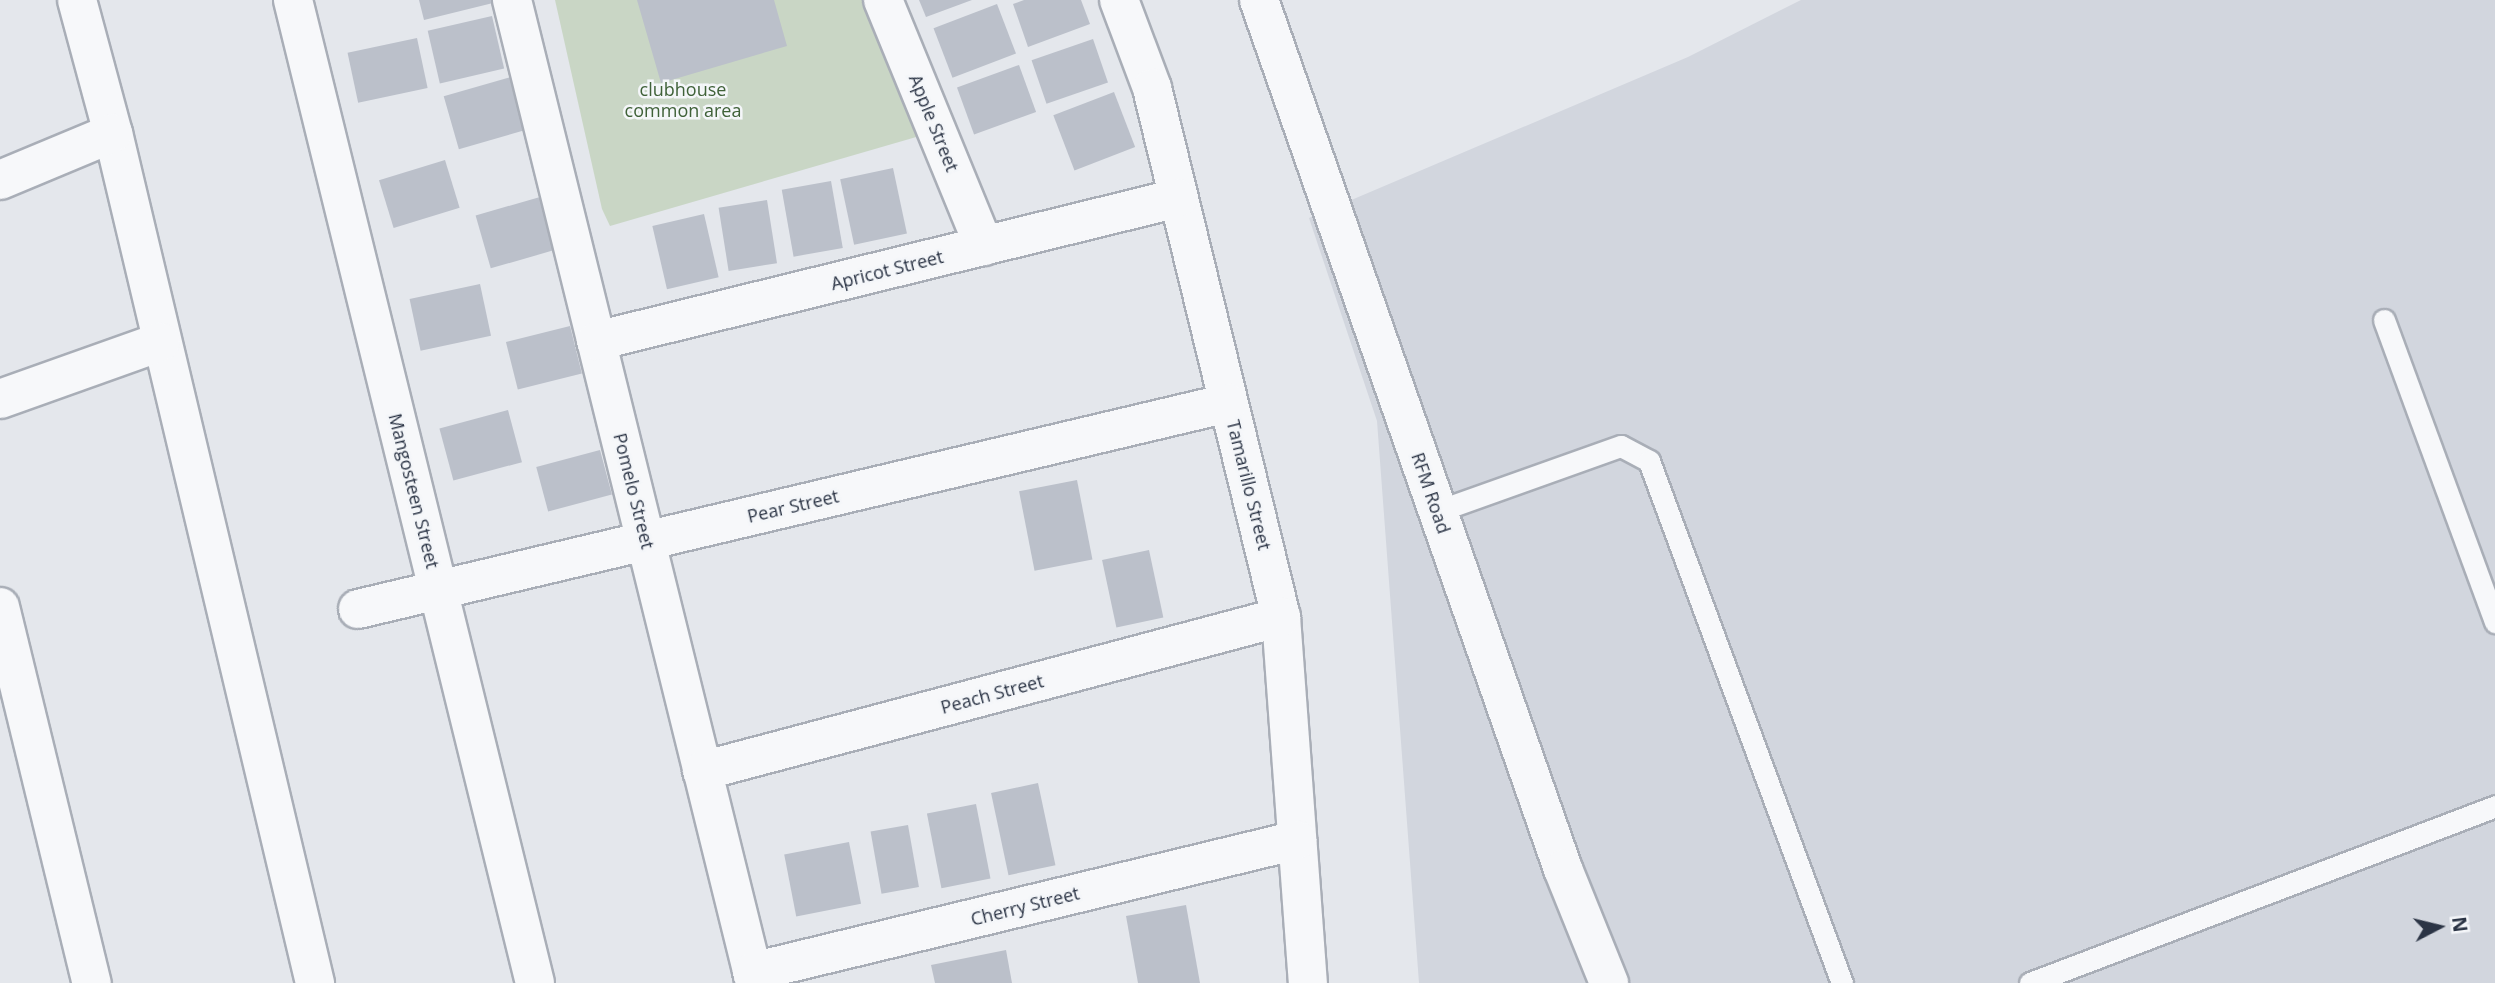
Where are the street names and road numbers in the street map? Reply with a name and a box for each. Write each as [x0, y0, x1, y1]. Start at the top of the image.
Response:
street label: Apple Street [905, 71, 963, 175]
street label: Apricot Street [829, 246, 945, 294]
street label: Mangosteen Street [384, 411, 444, 571]
street label: Tamarillo Street [1222, 418, 1276, 552]
street label: Pomelo Street [609, 431, 659, 551]
street label: RFM Road [1407, 450, 1455, 536]
street label: Pear Street [745, 485, 841, 527]
street label: Peach Street [938, 670, 1046, 718]
street label: Cherry Street [968, 882, 1082, 930]

